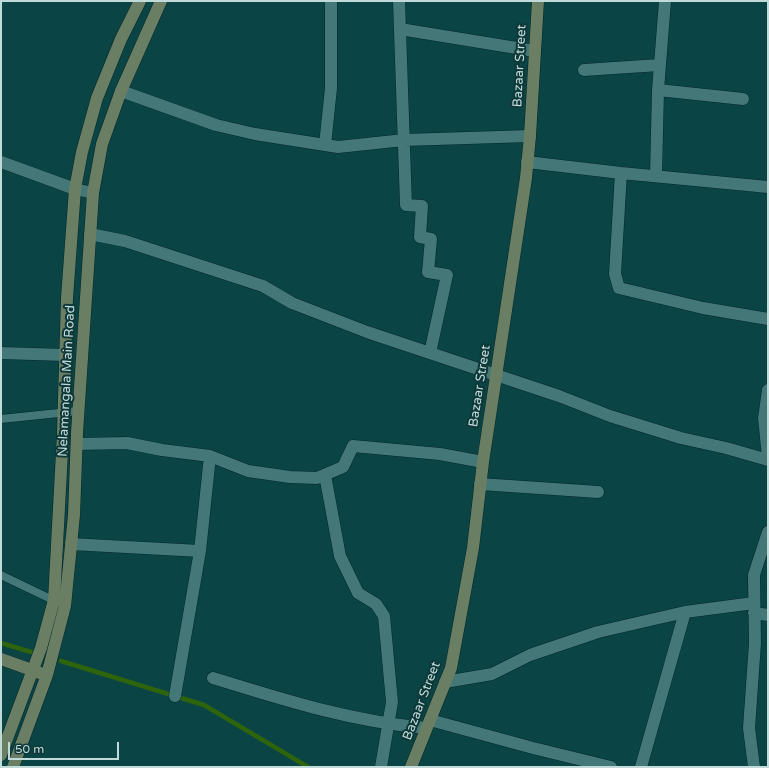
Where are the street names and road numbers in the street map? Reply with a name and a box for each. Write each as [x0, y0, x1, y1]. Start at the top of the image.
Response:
street label: Bazaar Street [510, 24, 530, 108]
street label: Nelamangala Main Road [55, 305, 79, 457]
street label: Bazaar Street [466, 344, 494, 428]
street label: Bazaar Street [400, 660, 444, 742]

